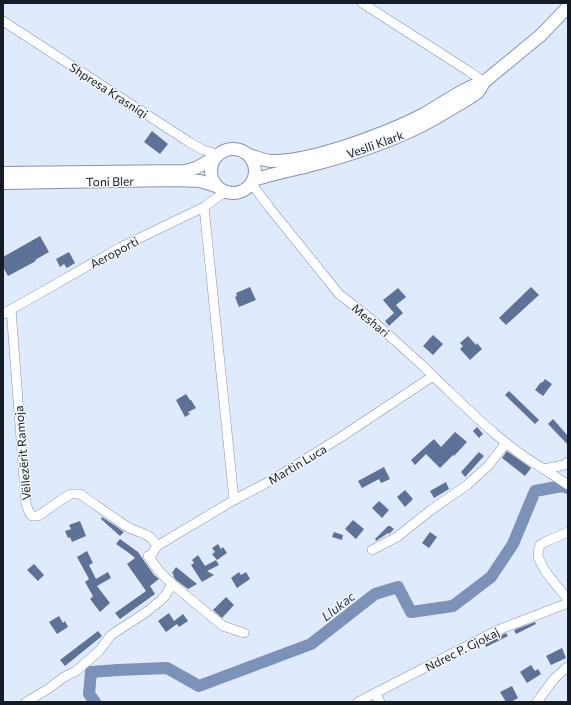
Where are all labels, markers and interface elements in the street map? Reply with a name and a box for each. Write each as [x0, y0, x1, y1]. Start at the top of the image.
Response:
street label: Shpresa Krasniqi [67, 59, 151, 121]
street label: Veslli Klark [345, 127, 406, 161]
street label: Toni Bler [86, 174, 134, 188]
street label: Aeroporti [87, 233, 141, 271]
street label: Meshari [350, 300, 392, 340]
street label: Vëllezërit Ramoja [11, 405, 33, 501]
street label: Martin Luca [265, 441, 329, 487]
water label: Llukac [318, 588, 358, 624]
street label: Ndrec P. Gjokaj [423, 624, 501, 674]

